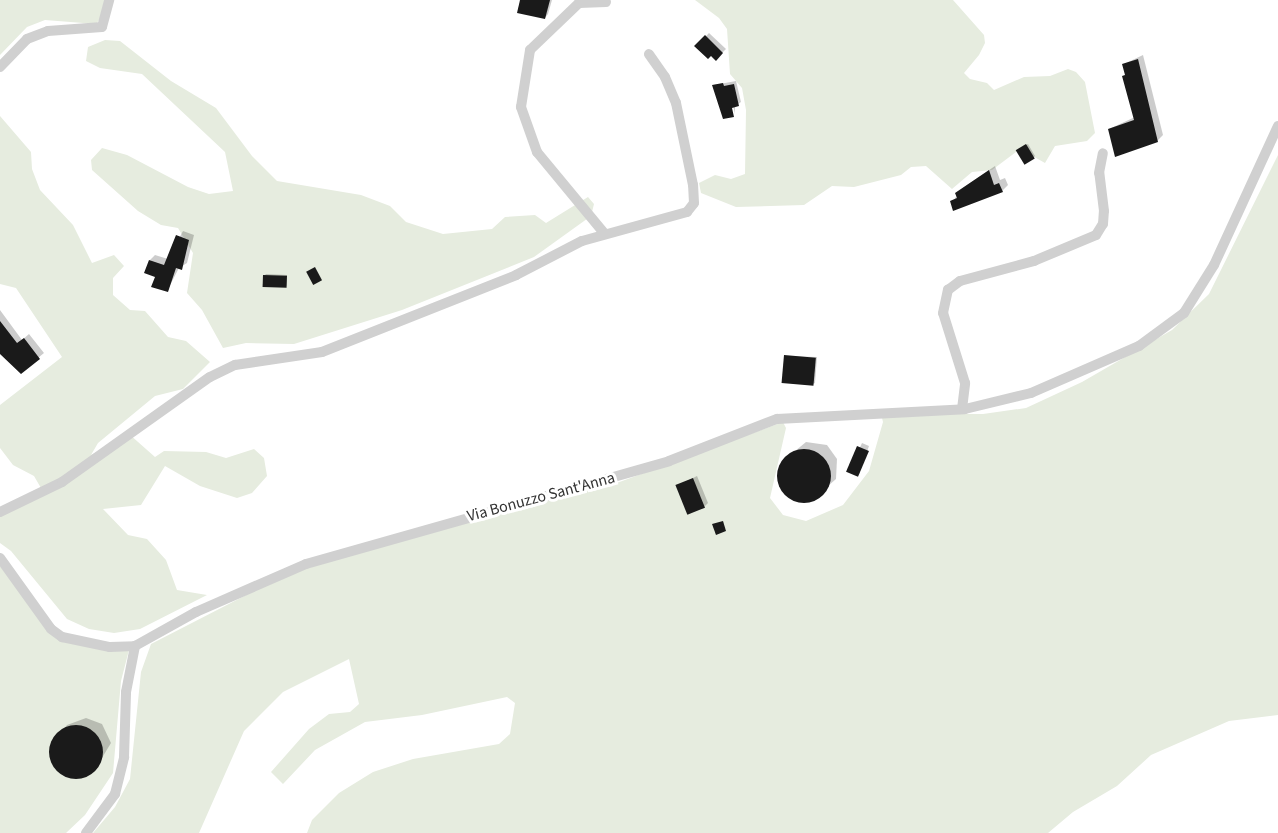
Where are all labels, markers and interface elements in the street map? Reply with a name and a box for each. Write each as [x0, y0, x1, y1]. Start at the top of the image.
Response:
street label: Via Bonuzzo Sant'Anna [465, 468, 617, 526]

